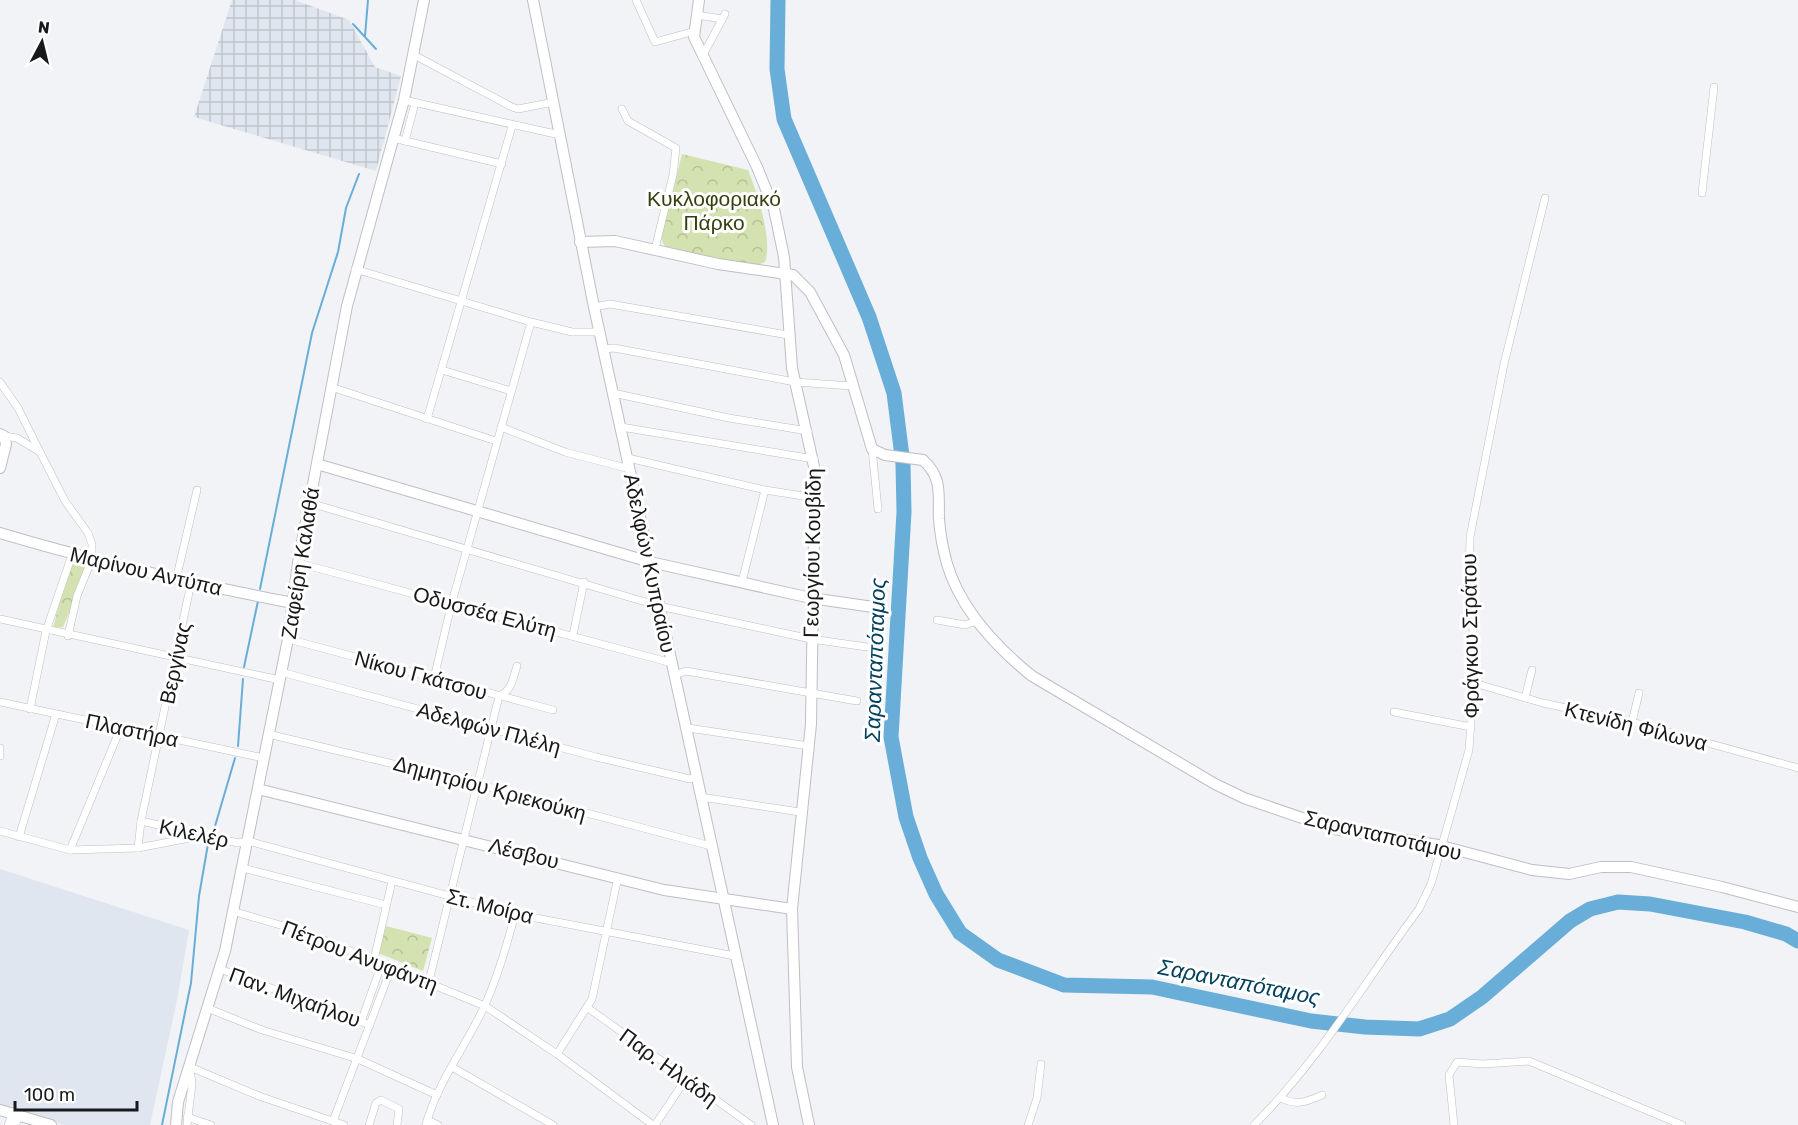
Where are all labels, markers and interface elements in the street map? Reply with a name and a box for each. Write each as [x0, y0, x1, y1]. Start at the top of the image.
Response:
north arrow [12, 12, 72, 72]
text: N [37, 17, 51, 38]
park label: Κυκλοφοριακό Πάρκο [647, 186, 781, 235]
street label: Γεωργίου Κουβίδη [798, 468, 826, 638]
street label: Αδελφών Κυπραίου [619, 471, 681, 655]
street label: Ζαφείρη Καλαθά [276, 485, 324, 641]
street label: Μαρίνου Αντύπα [68, 541, 224, 601]
street label: Φράγκου Στράτου [1456, 553, 1484, 719]
water label: Σαρανταπόταμος [859, 577, 891, 744]
street label: Οδυσσέα Ελύτη [411, 581, 559, 643]
street label: Βεργίνας [154, 620, 196, 706]
street label: Νίκου Γκάτσου [352, 645, 490, 705]
street label: Κτενίδη Φίλωνα [1562, 696, 1710, 756]
street label: Αδελφών Πλέλη [414, 697, 564, 759]
street label: Πλαστήρα [83, 708, 181, 752]
street label: Δημητρίου Κριεκούκη [391, 750, 589, 826]
street label: Σαρανταποτάμου [1302, 805, 1464, 865]
street label: Κιλελέρ [157, 813, 231, 853]
street label: Λέσβου [486, 832, 562, 874]
street label: Στ. Μοίρα [444, 883, 536, 929]
street label: Πέτρου Ανυφάντη [279, 915, 441, 997]
water label: Σαρανταπόταμος [1155, 953, 1323, 1011]
street label: Παν. Μιχαήλου [226, 962, 364, 1032]
street label: Παρ. Ηλιάδη [615, 1023, 723, 1111]
scale bar [15, 1074, 136, 1112]
text: 100 m [24, 1084, 75, 1106]

